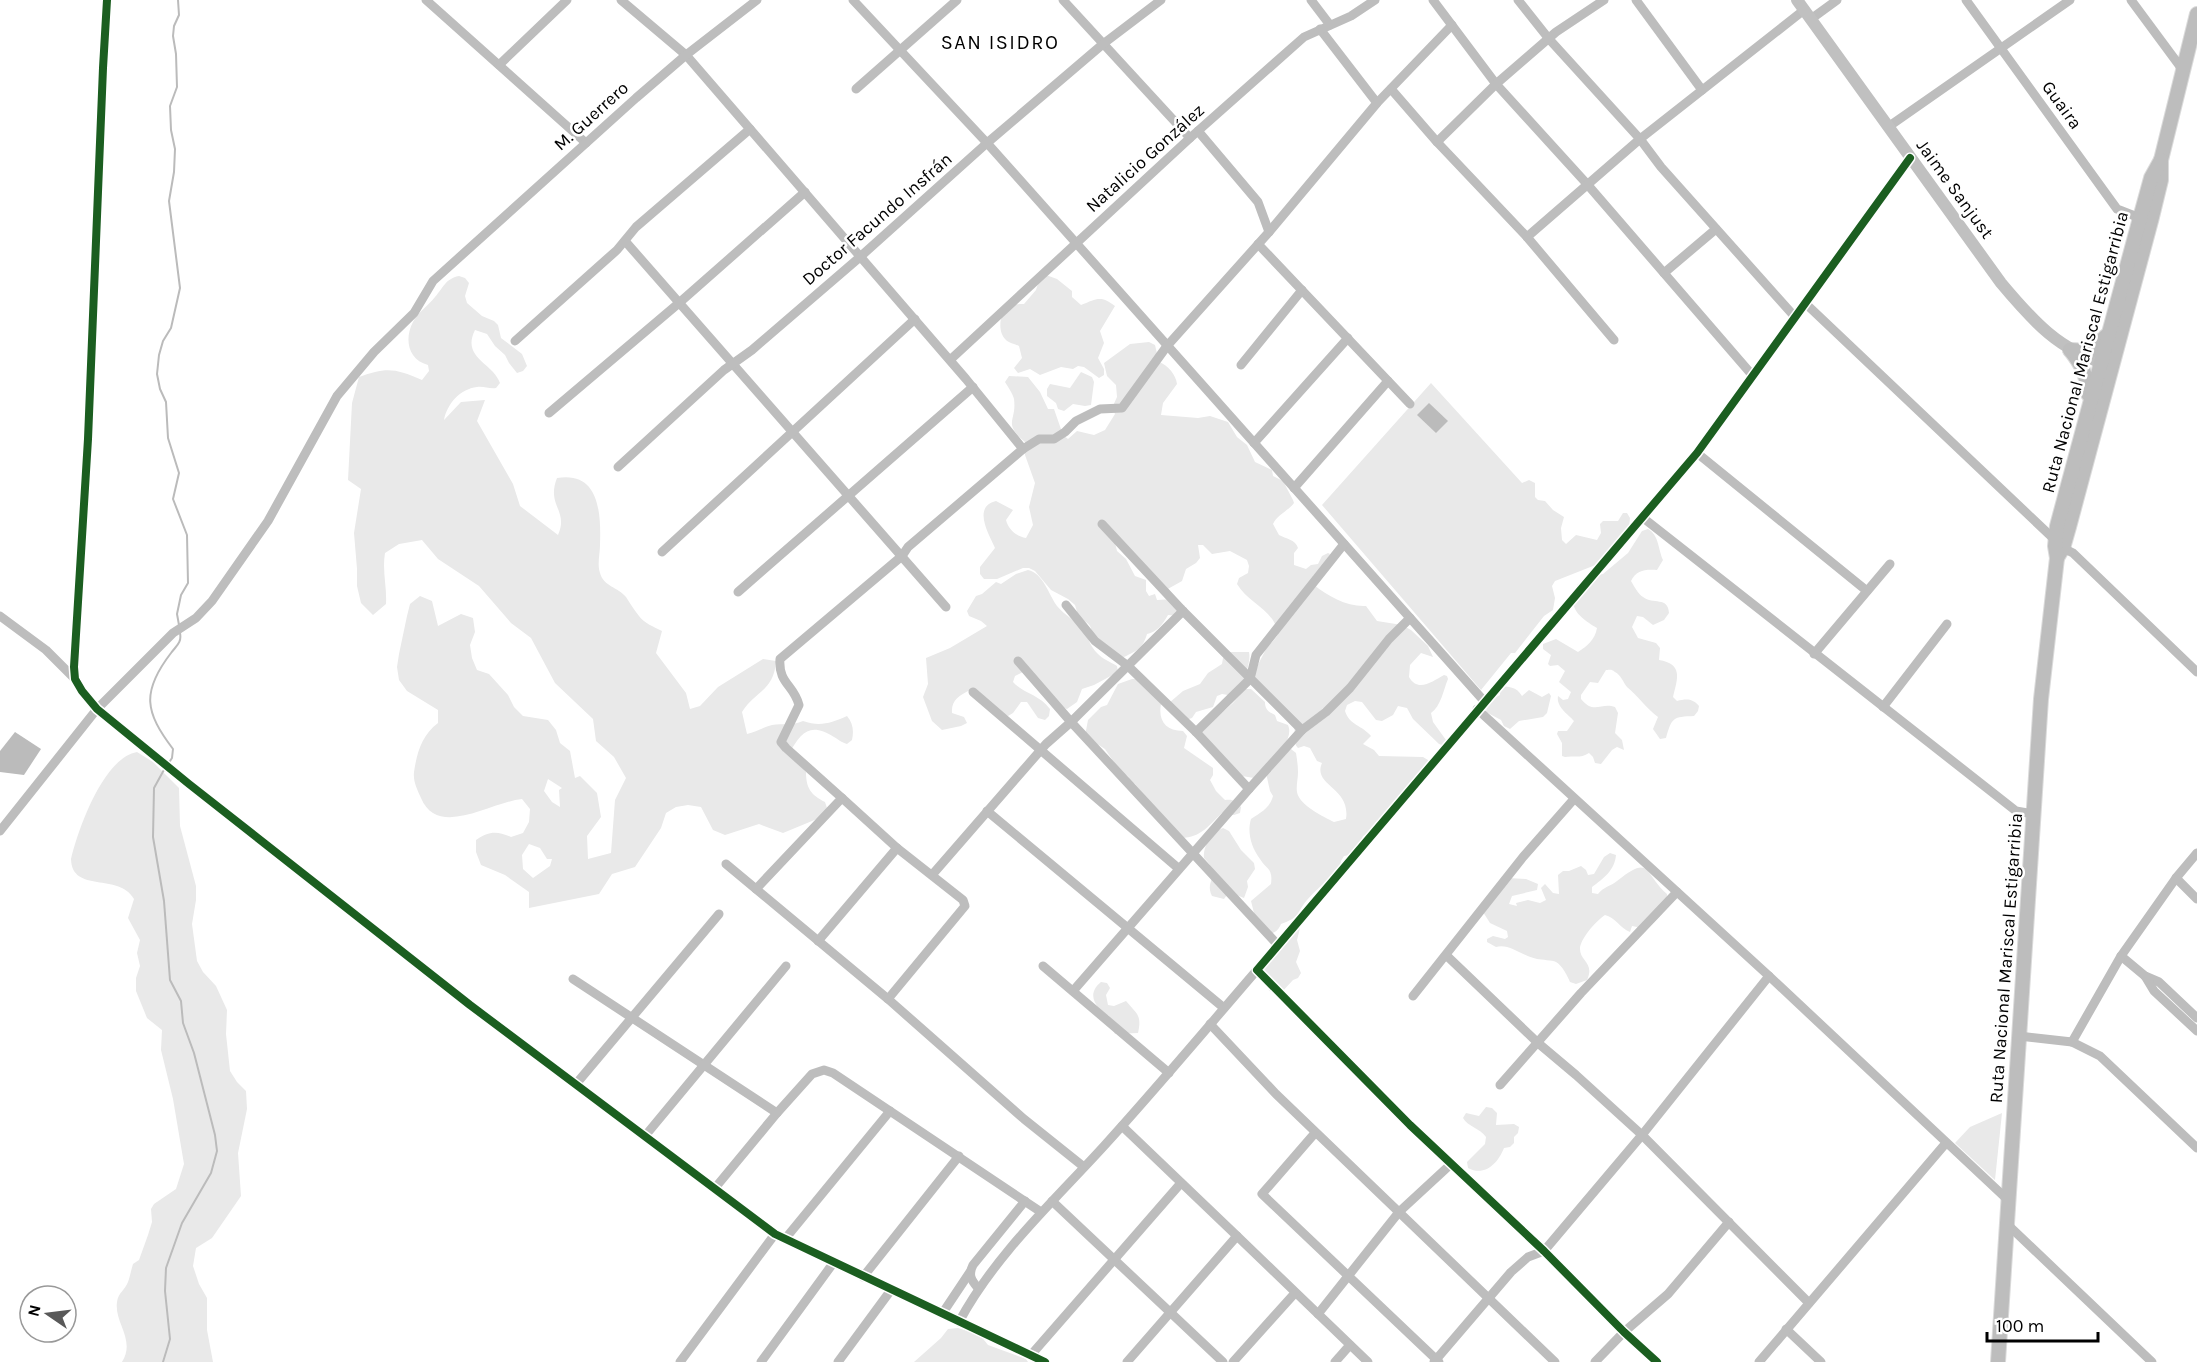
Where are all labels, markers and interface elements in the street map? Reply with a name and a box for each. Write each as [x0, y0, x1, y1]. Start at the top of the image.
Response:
district label: SAN ISIDRO [941, 31, 1059, 54]
street label: M. Guerrero [549, 77, 633, 155]
street label: Guaira [2037, 77, 2087, 133]
street label: Natalicio González [1081, 99, 1209, 217]
street label: Jaime Sanjust [1912, 135, 1999, 243]
street label: Doctor Facundo Insfrán [798, 148, 956, 290]
street label: Ruta Nacional Mariscal Estigarribia [2037, 209, 2133, 495]
street label: Ruta Nacional Mariscal Estigarribia [1985, 812, 2027, 1104]
north arrow [18, 1284, 78, 1344]
text: N [23, 1303, 45, 1318]
scale bar [1987, 1305, 2098, 1343]
text: 100 m [1996, 1315, 2044, 1337]

